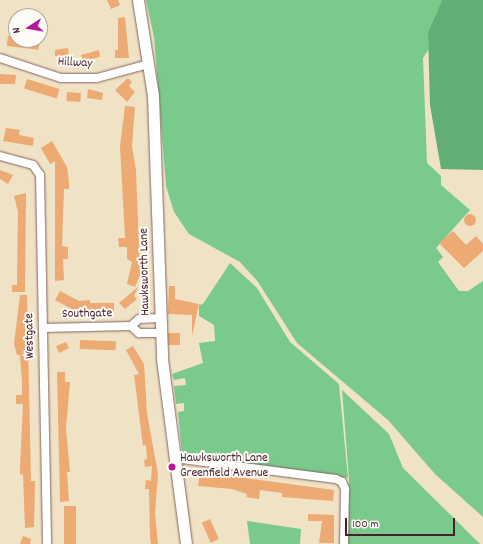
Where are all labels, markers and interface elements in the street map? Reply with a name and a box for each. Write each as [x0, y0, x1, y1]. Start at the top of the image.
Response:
north arrow [8, 8, 48, 48]
text: N [9, 26, 26, 35]
street label: Hillway [57, 55, 93, 73]
street label: Hawksworth Lane [137, 228, 155, 316]
street label: Southgate [62, 307, 112, 323]
street label: Westgate [23, 313, 39, 359]
place label: Hawksworth Lane Greenfield Avenue [180, 452, 268, 483]
marker: Hawksworth Lane Greenfield Avenue [167, 462, 177, 472]
scale bar [347, 510, 457, 536]
text: 100 m [352, 516, 379, 533]

